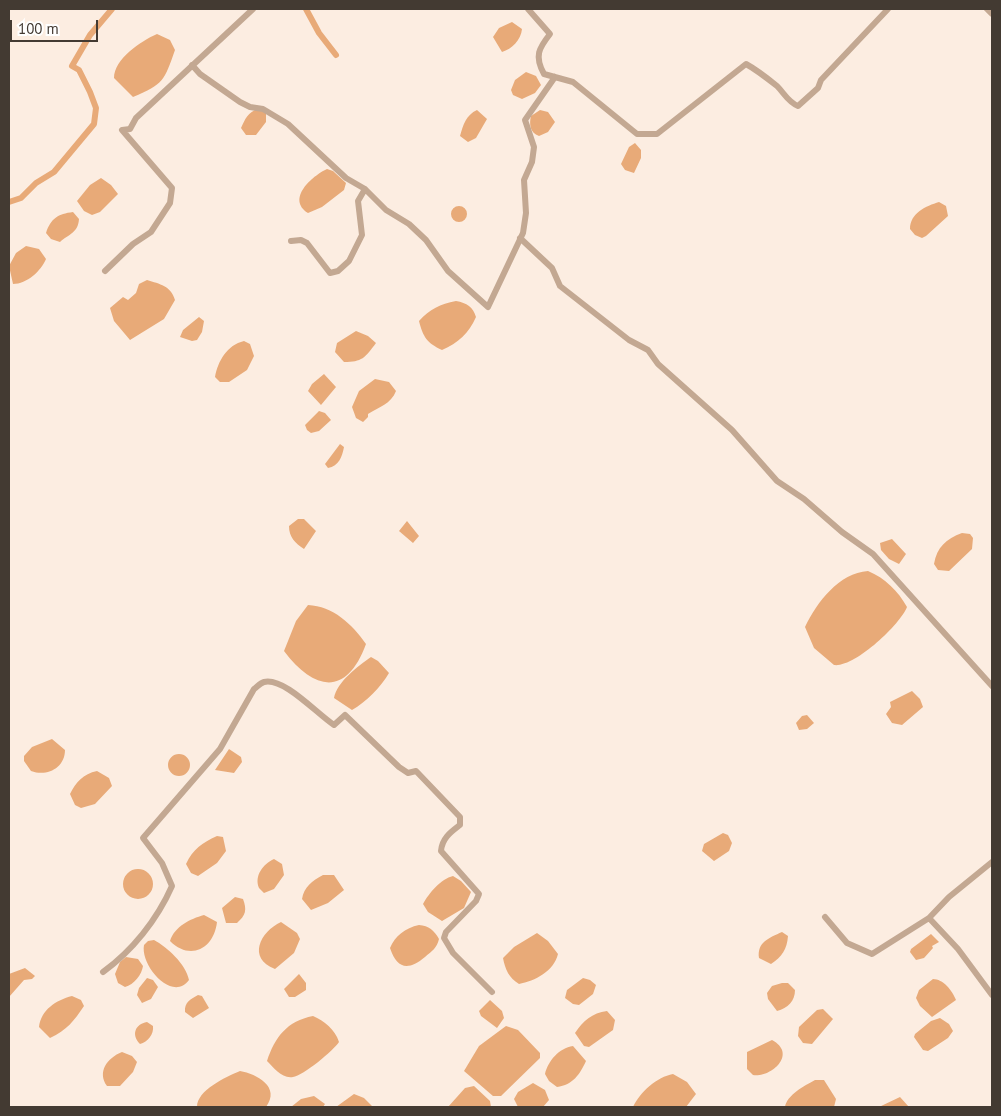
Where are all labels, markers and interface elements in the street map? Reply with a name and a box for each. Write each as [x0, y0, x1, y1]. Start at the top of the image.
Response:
scale bar [12, 10, 100, 42]
text: 100 m [18, 19, 59, 38]

